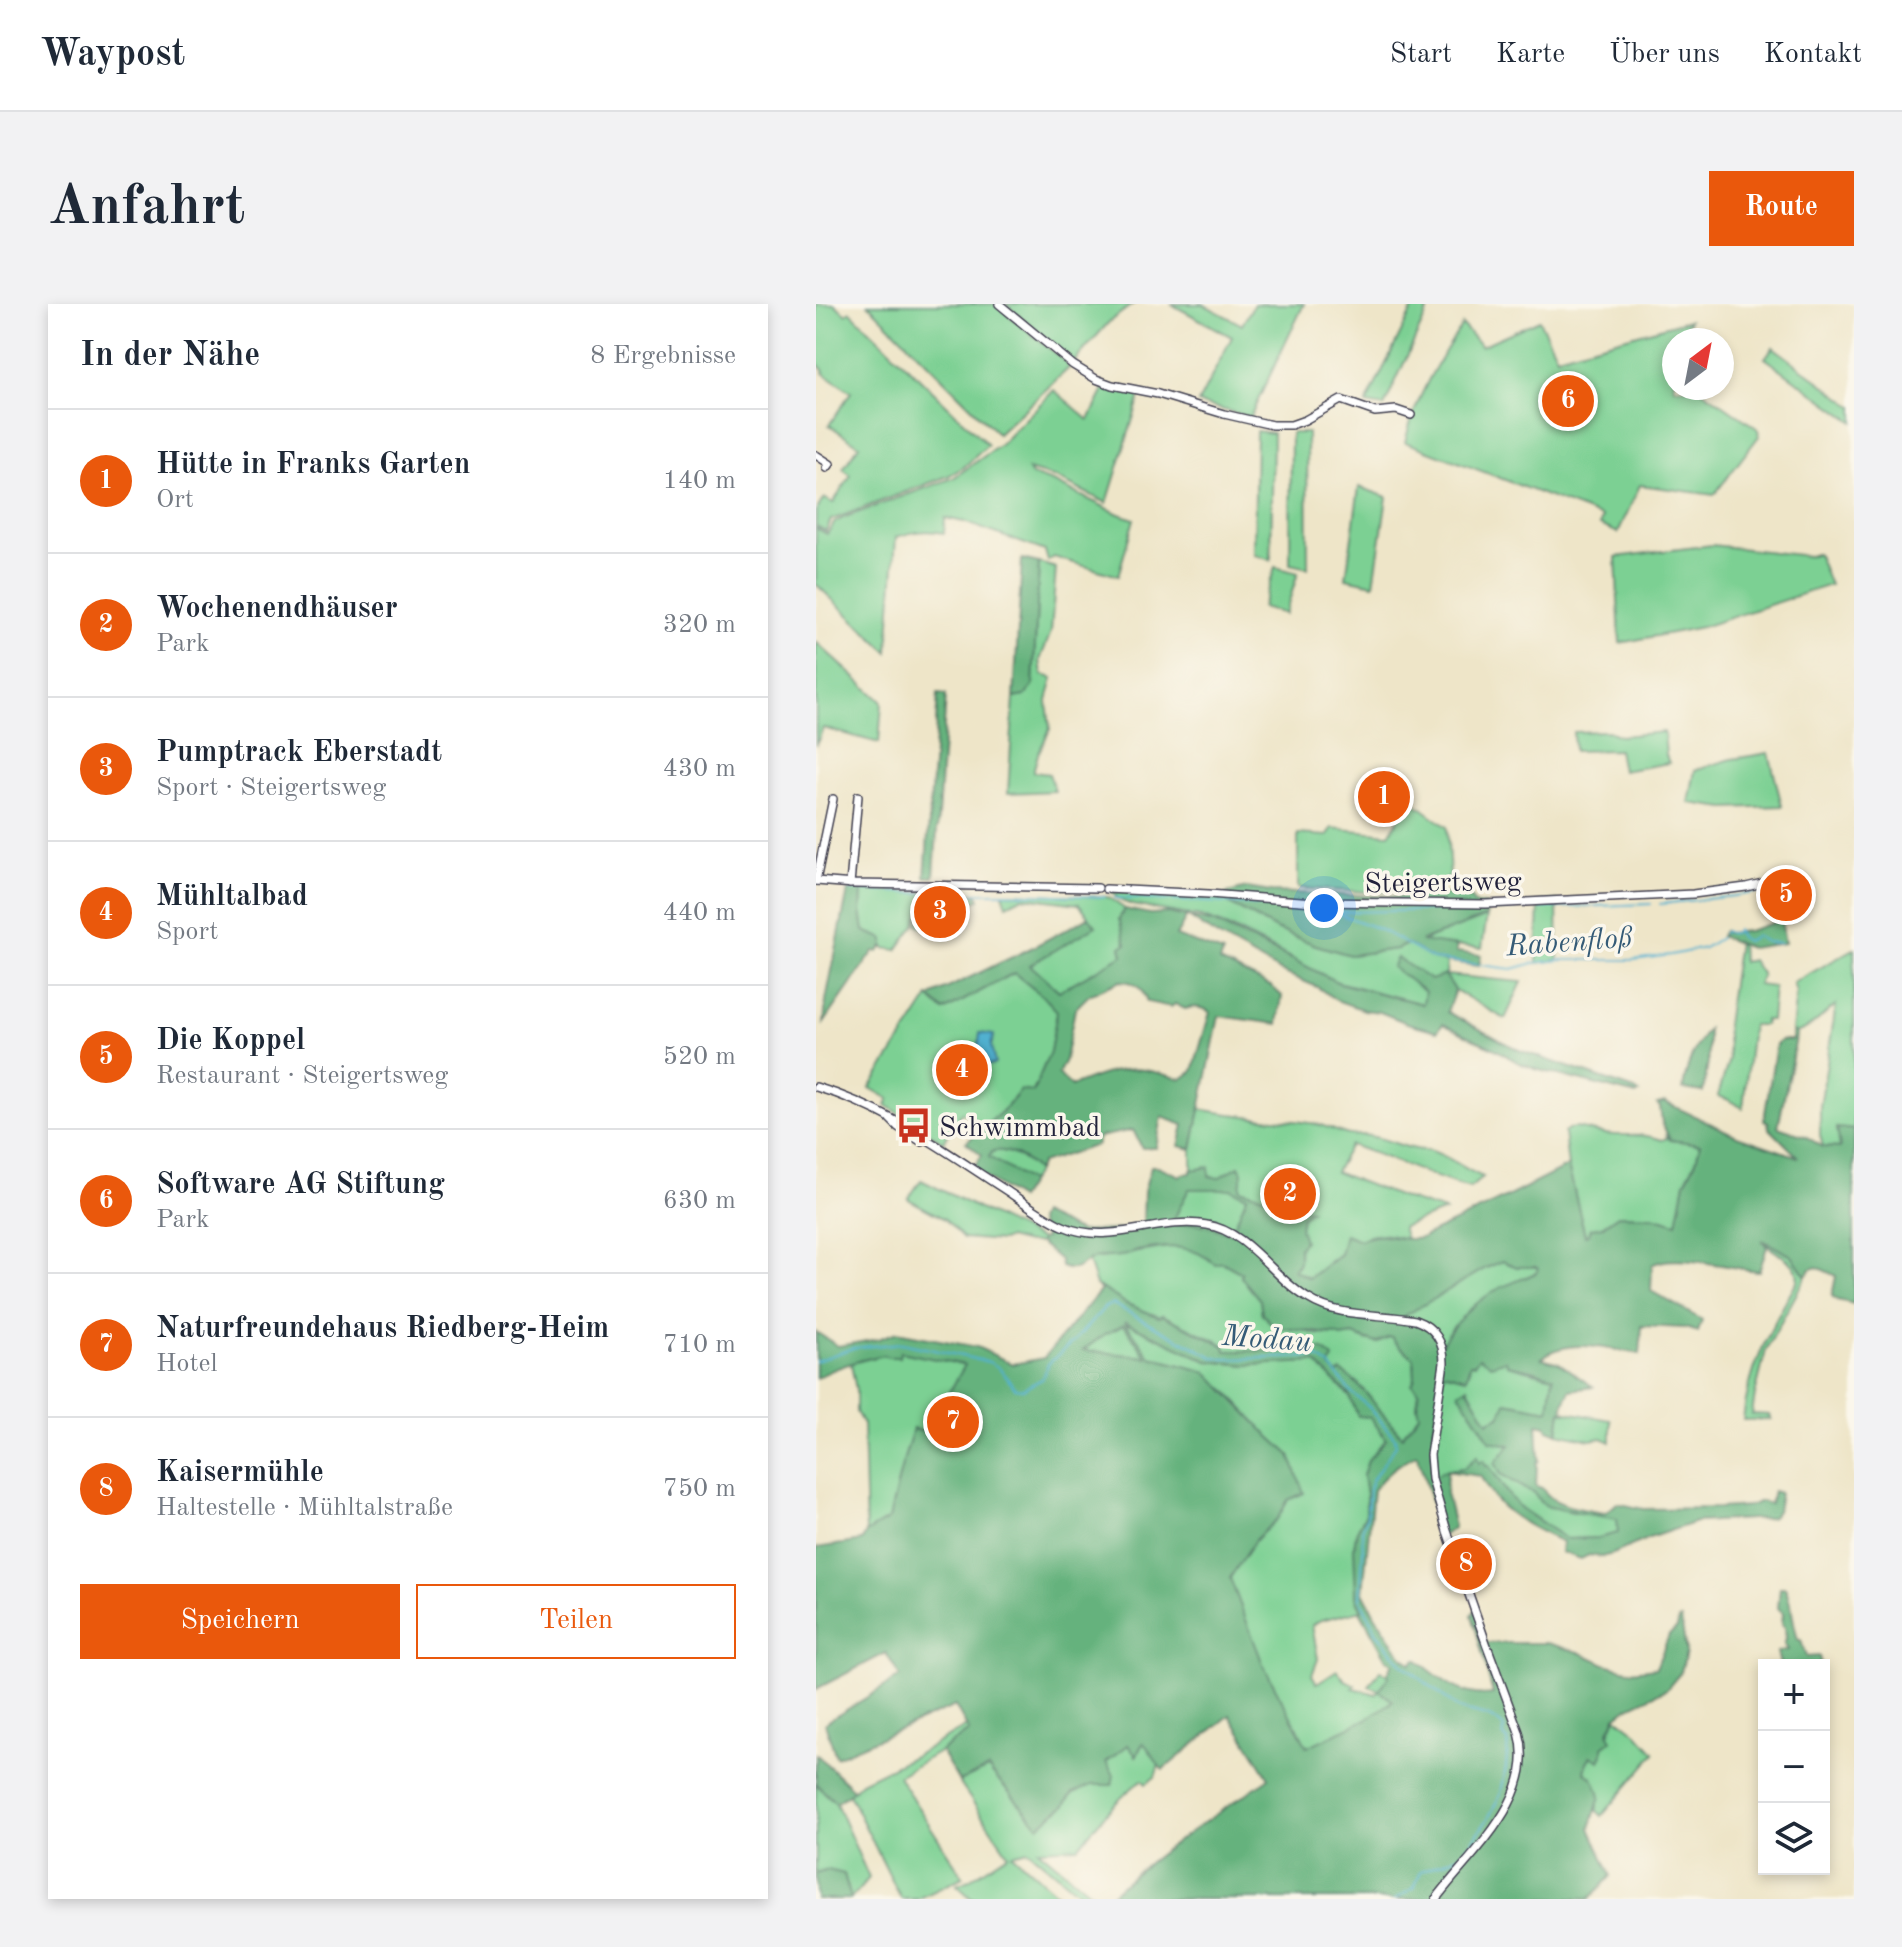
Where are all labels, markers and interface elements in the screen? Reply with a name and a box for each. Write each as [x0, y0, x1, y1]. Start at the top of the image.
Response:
text: Waypost [40, 36, 185, 74]
text: Start [1390, 41, 1452, 69]
text: Karte [1496, 41, 1565, 69]
text: Über uns [1609, 41, 1720, 69]
text: Kontakt [1764, 41, 1862, 69]
button: Route [1709, 171, 1854, 246]
text: Anfahrt [48, 180, 245, 236]
north arrow [1662, 328, 1734, 400]
text: In der Nähe [80, 339, 260, 373]
text: 8 Ergebnisse [590, 343, 736, 369]
pin: 6 [1542, 371, 1594, 431]
text: Hütte in Franks Garten [156, 450, 470, 480]
text: 1 [98, 468, 114, 494]
text: 140 m [663, 468, 736, 494]
text: Ort [156, 487, 194, 513]
text: Wochenendhäuser [156, 594, 398, 624]
text: 2 [98, 612, 114, 638]
text: 320 m [663, 612, 736, 638]
text: Park [156, 631, 210, 657]
text: Pumptrack Eberstadt [156, 738, 442, 768]
text: 3 [98, 756, 114, 782]
text: 430 m [663, 756, 736, 782]
pin: 1 [1358, 767, 1410, 827]
text: Sport · Steigertsweg [156, 775, 386, 801]
pin: 5 [1760, 865, 1812, 925]
street label: Steigertsweg [1364, 869, 1522, 899]
text: Mühltalbad [156, 882, 308, 912]
pin: 3 [914, 882, 966, 942]
your location [1304, 888, 1344, 928]
text: 4 [98, 900, 114, 926]
text: 440 m [663, 900, 736, 926]
text: Sport [156, 919, 218, 945]
water label: Rabenfloß [1504, 924, 1635, 962]
text: Die Koppel [156, 1026, 305, 1056]
pin: 4 [936, 1040, 988, 1100]
text: 5 [98, 1044, 114, 1070]
text: 520 m [663, 1044, 736, 1070]
text: Restaurant · Steigertsweg [156, 1063, 448, 1089]
bus stop icon: Schwimmbad [894, 1107, 932, 1145]
place label: Schwimmbad [939, 1115, 1100, 1143]
pin: 2 [1264, 1164, 1316, 1224]
text: Software AG Stiftung [156, 1170, 445, 1200]
text: 6 [98, 1188, 114, 1214]
text: 630 m [663, 1188, 736, 1214]
text: Park [156, 1207, 210, 1233]
text: Naturfreundehaus Riedberg-Heim [156, 1314, 609, 1344]
water label: Modau [1220, 1322, 1313, 1358]
text: 7 [98, 1332, 114, 1358]
text: 710 m [663, 1332, 736, 1358]
text: Hotel [156, 1351, 217, 1377]
pin: 7 [927, 1392, 979, 1452]
text: Kaisermühle [156, 1458, 324, 1488]
text: 8 [98, 1476, 114, 1502]
text: 750 m [663, 1476, 736, 1502]
text: Haltestelle · Mühltalstraße [156, 1495, 453, 1521]
pin: 8 [1440, 1534, 1492, 1594]
button: Speichern [80, 1584, 400, 1659]
button: Teilen [416, 1584, 736, 1659]
map controls [1758, 1659, 1830, 1875]
button: + [1758, 1659, 1830, 1731]
button: − [1758, 1731, 1830, 1803]
button: layers [1758, 1803, 1830, 1875]

